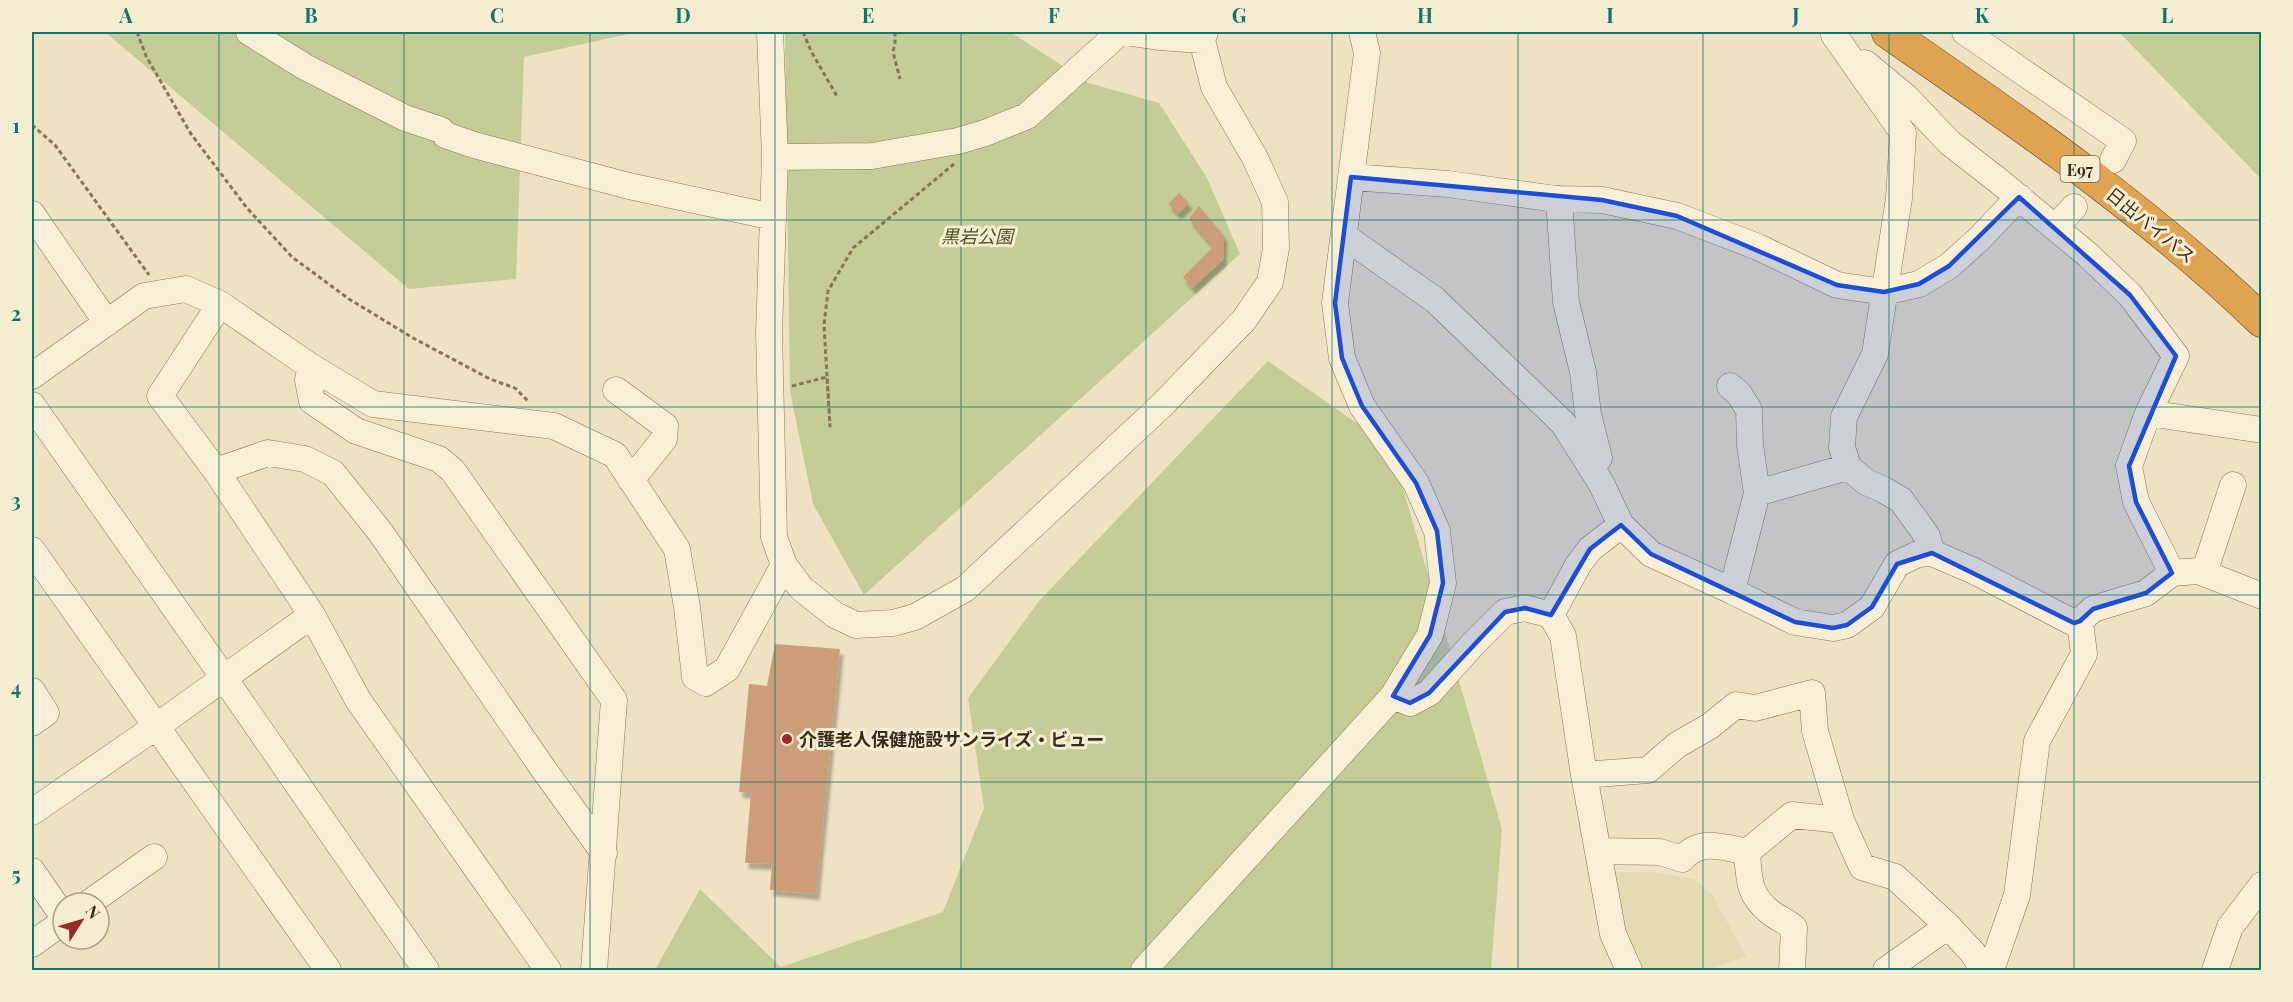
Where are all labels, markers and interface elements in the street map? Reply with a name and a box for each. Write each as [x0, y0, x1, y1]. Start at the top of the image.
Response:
text: A [118, 1, 133, 28]
text: B [304, 1, 318, 28]
text: C [490, 1, 504, 28]
text: D [675, 1, 691, 28]
text: E [862, 1, 874, 28]
text: F [1048, 1, 1060, 28]
text: G [1232, 1, 1247, 28]
text: H [1417, 1, 1433, 28]
text: I [1606, 1, 1614, 28]
text: J [1791, 1, 1800, 28]
text: K [1975, 1, 1990, 28]
text: L [2161, 1, 2173, 28]
text: 1 [12, 111, 20, 138]
road number: E97 [2060, 156, 2100, 182]
street label: 日出バイパス [2102, 182, 2200, 268]
park label: 黒岩公園 [941, 224, 1016, 248]
text: 2 [11, 299, 21, 326]
text: 3 [11, 486, 21, 513]
text: 4 [11, 673, 21, 700]
place label: 介護老人保健施設サンライズ・ビュー [799, 727, 1104, 751]
marker: 介護老人保健施設サンライズ・ビュー [780, 732, 794, 746]
text: 5 [11, 860, 21, 887]
north arrow [51, 891, 111, 951]
text: N [82, 901, 106, 923]

